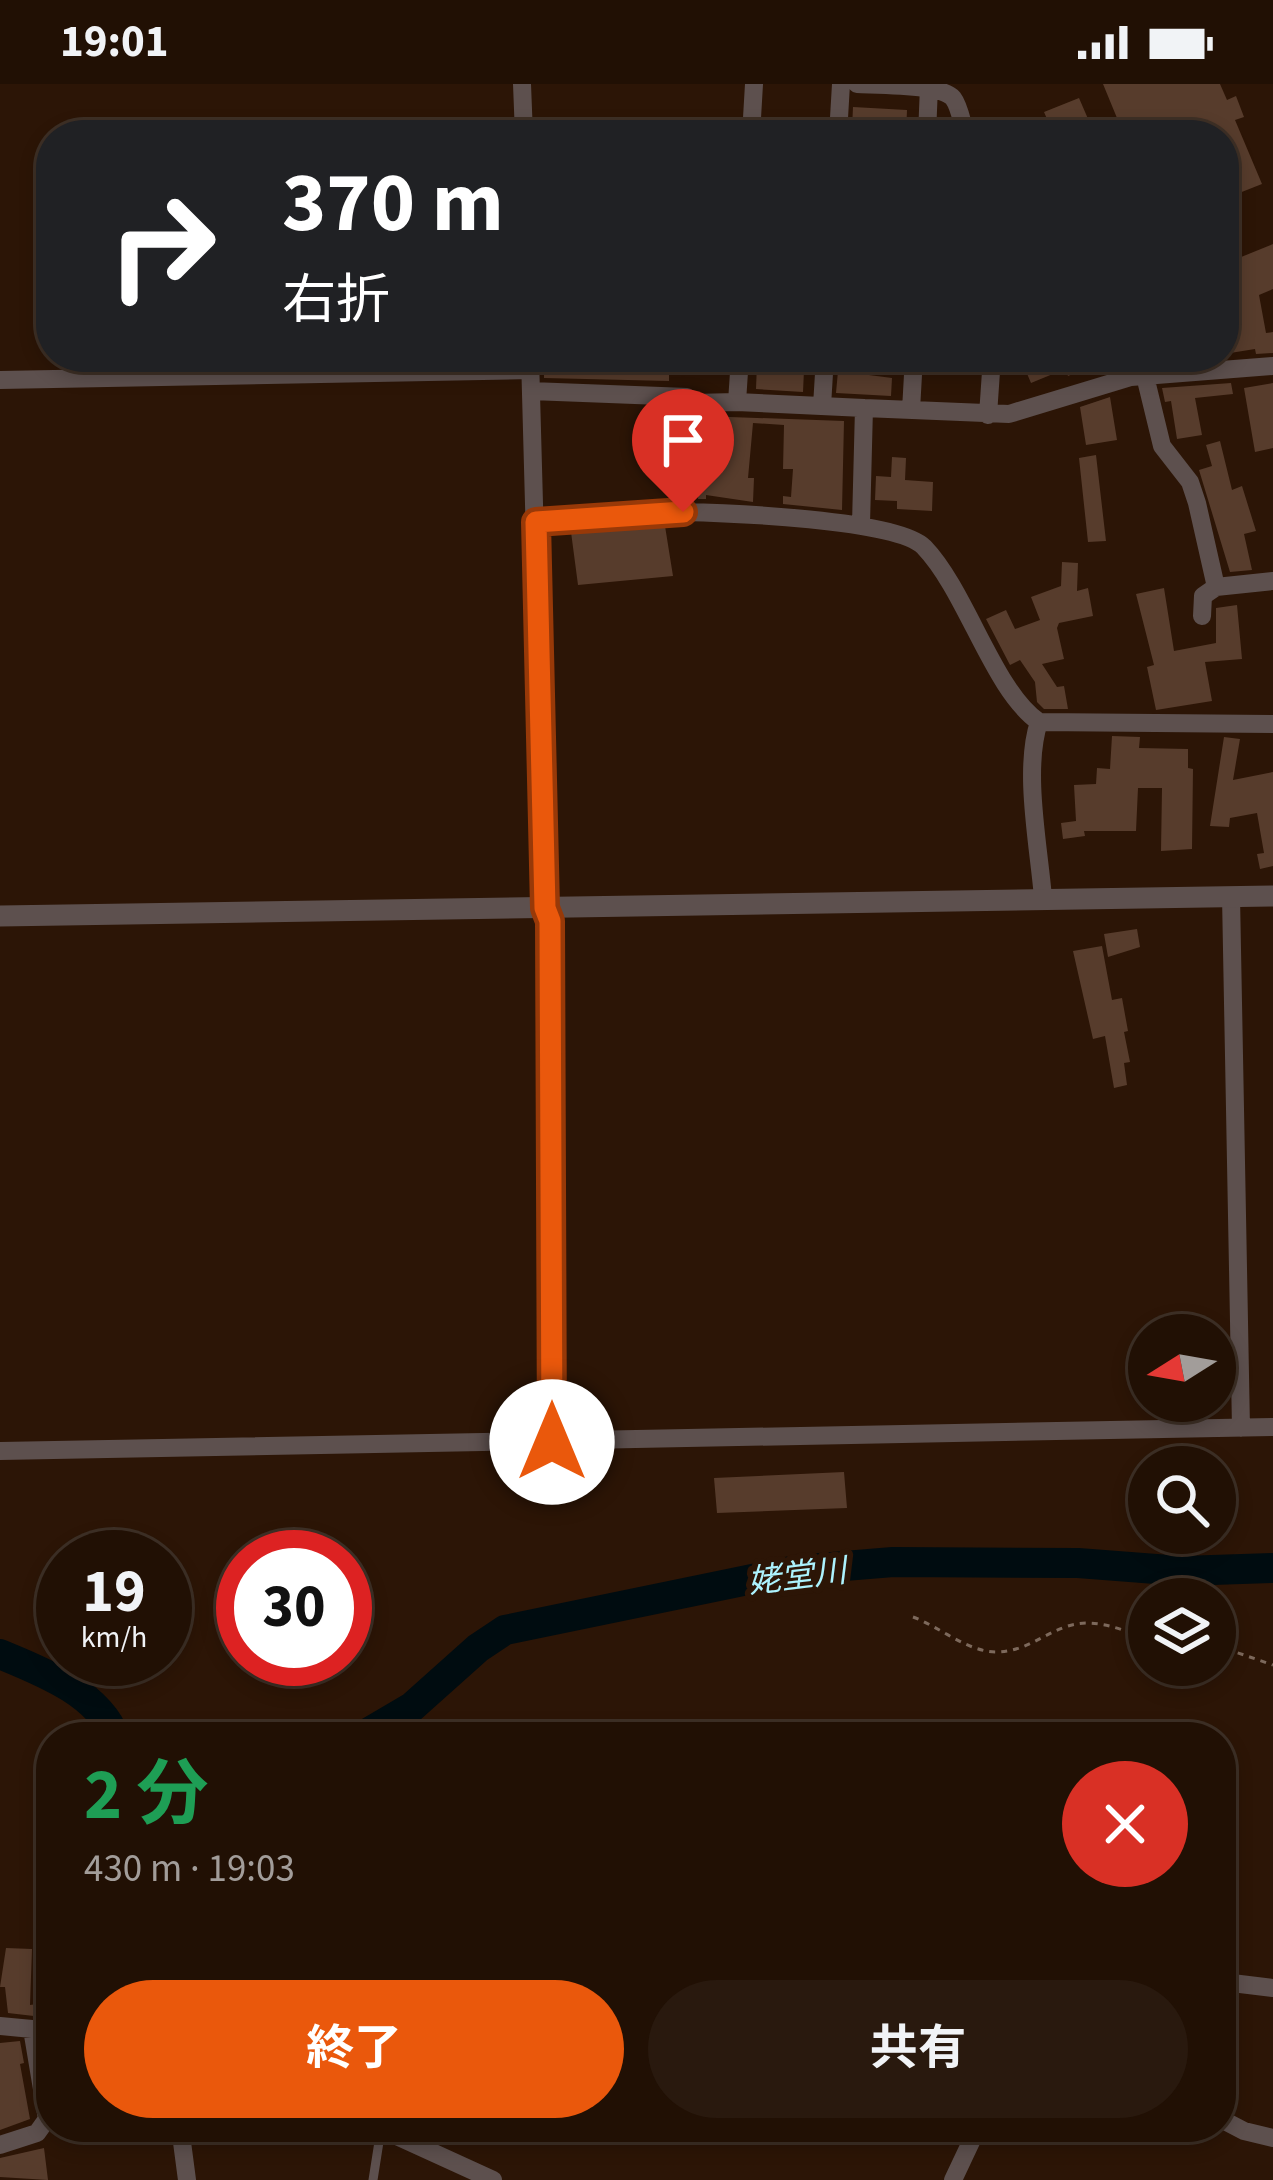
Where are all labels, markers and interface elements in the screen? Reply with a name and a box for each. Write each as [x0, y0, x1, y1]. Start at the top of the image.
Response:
text: 19:01 [60, 10, 169, 74]
text: 370 m [282, 144, 504, 264]
icon: right [84, 168, 240, 324]
text: 右折 [282, 263, 390, 340]
pin [632, 389, 734, 512]
icon: arrive [650, 407, 716, 473]
north arrow [1128, 1314, 1236, 1422]
map controls [1128, 1314, 1236, 1686]
position arrow [489, 1379, 615, 1505]
button: search [1128, 1446, 1236, 1554]
speed limit sign: 30 [216, 1530, 372, 1686]
water label: 姥堂川 [745, 1547, 852, 1606]
text: 19 [82, 1550, 146, 1635]
button: layers [1128, 1578, 1236, 1686]
text: km/h [81, 1616, 147, 1659]
text: 2 分 [84, 1744, 208, 1847]
button: close [1062, 1761, 1188, 1887]
text: 430 m · 19:03 [84, 1841, 295, 1897]
button: 終了 [84, 1980, 624, 2118]
button: 共有 [648, 1980, 1188, 2118]

